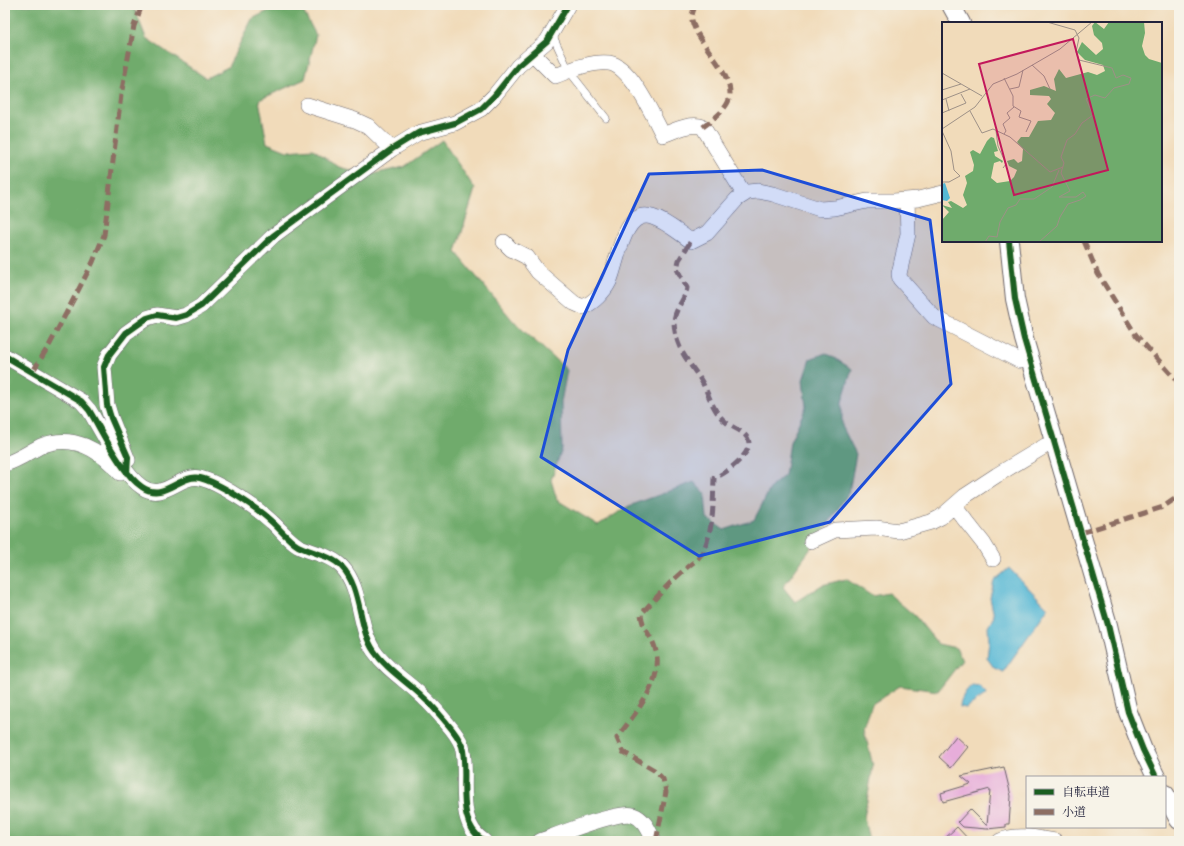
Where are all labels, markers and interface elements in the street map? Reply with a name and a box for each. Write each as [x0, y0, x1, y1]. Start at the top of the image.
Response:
inset map [942, 22, 1162, 242]
legend [1026, 776, 1166, 828]
text: 自転車道 [1062, 785, 1110, 799]
text: 小道 [1062, 805, 1086, 819]

